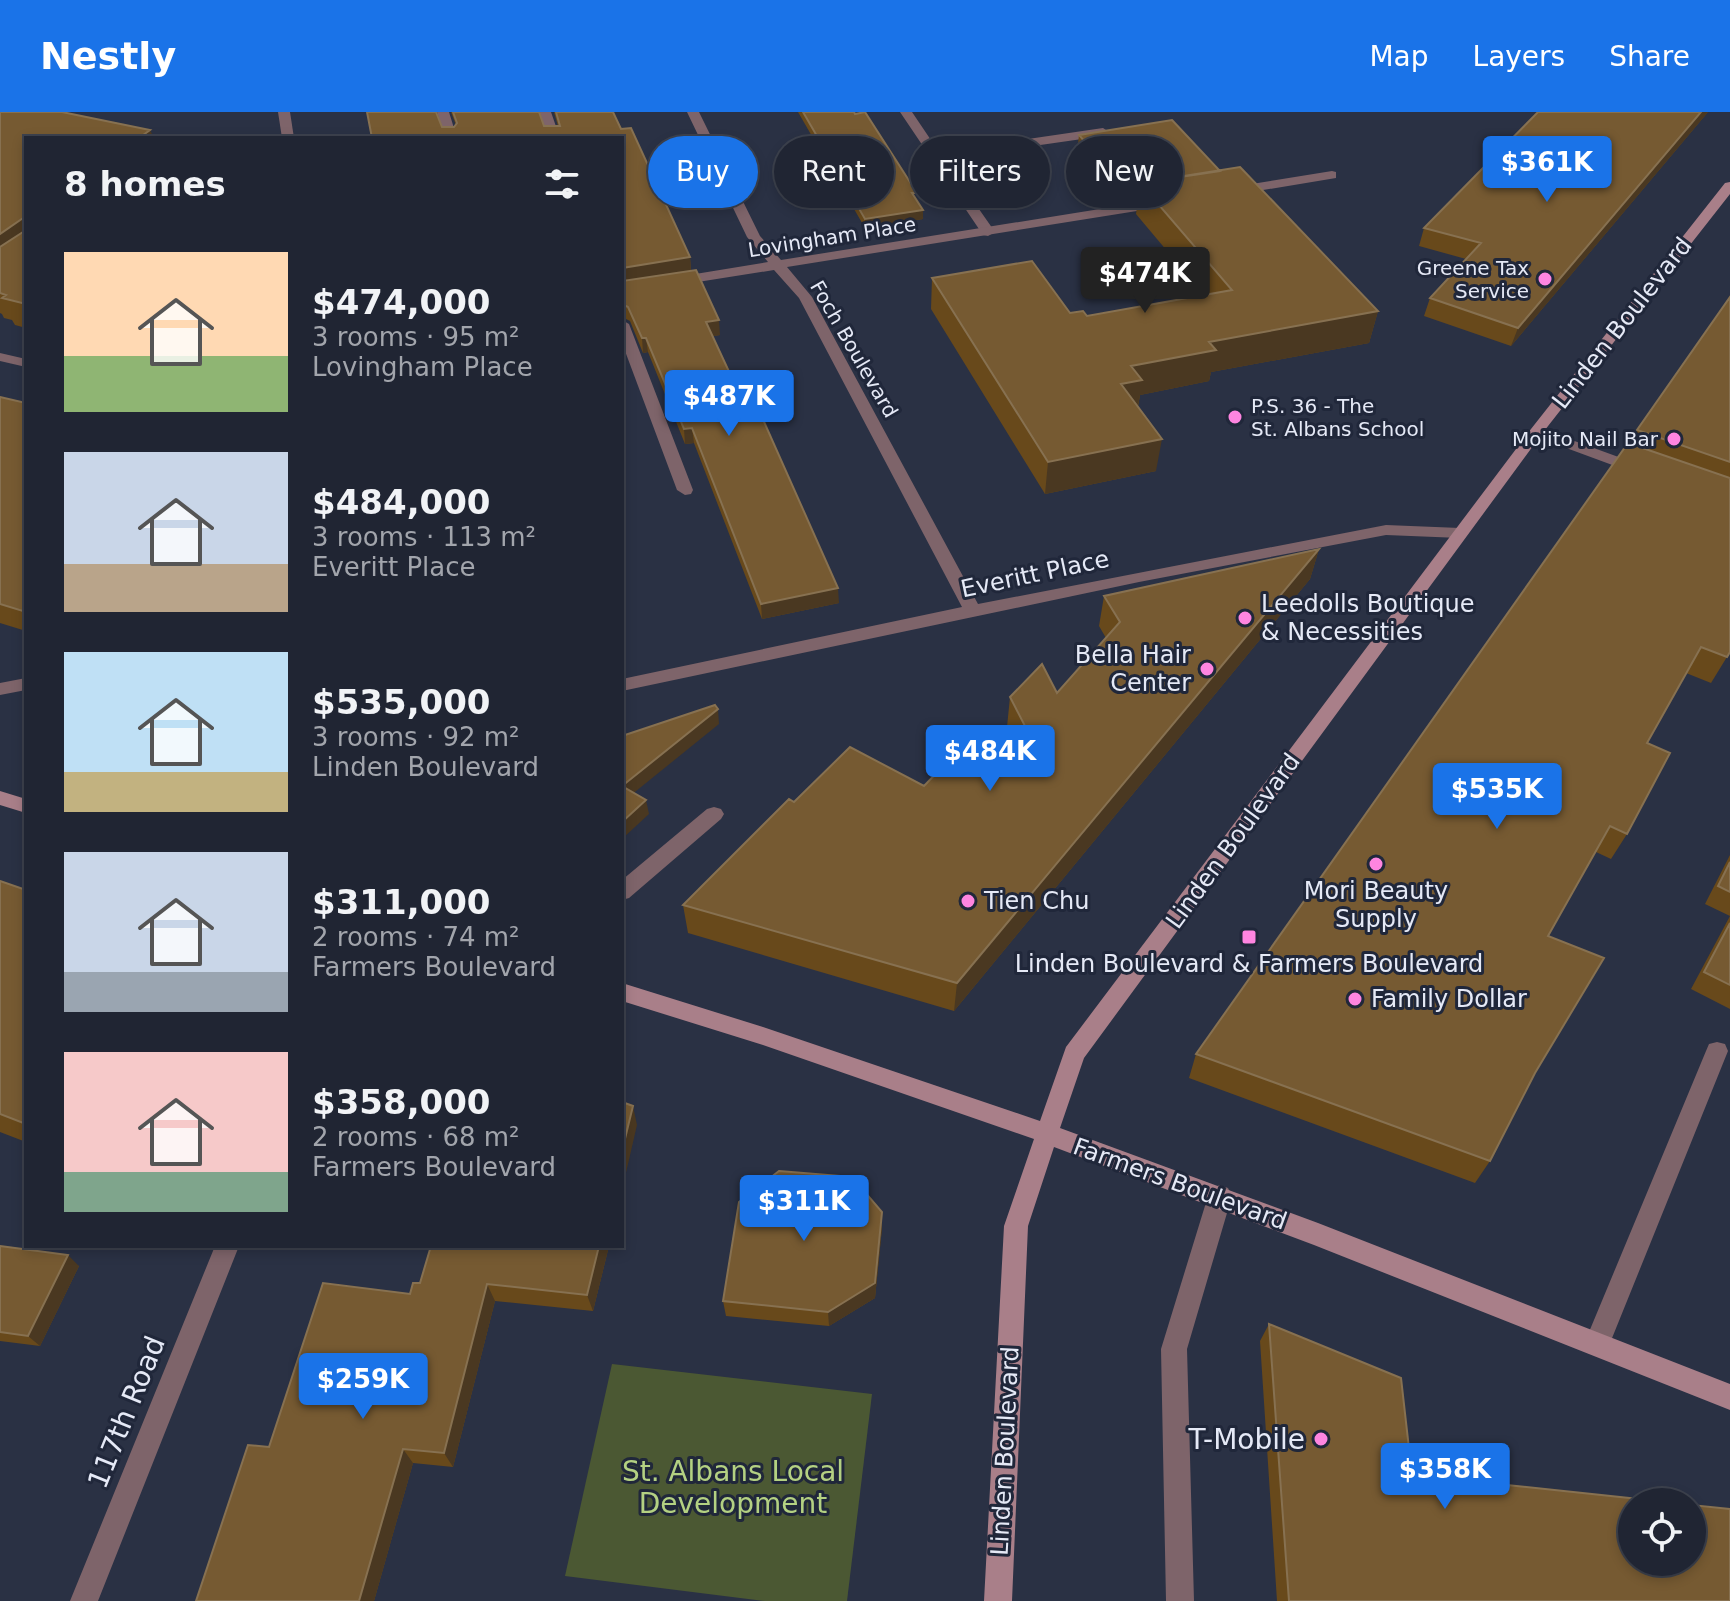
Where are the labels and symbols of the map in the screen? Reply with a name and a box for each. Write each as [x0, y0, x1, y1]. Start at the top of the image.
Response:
pin: $361K [1491, 136, 1603, 204]
street label: Lovingham Place [746, 212, 918, 262]
street label: Linden Boulevard [1546, 232, 1698, 414]
pin: $474K [1089, 247, 1201, 315]
place label: Greene Tax Service [1417, 256, 1529, 303]
marker: Greene Tax Service [1536, 270, 1554, 288]
street label: Foch Boulevard [805, 276, 903, 422]
pin: $487K [673, 370, 785, 438]
place label: P.S. 36 - The St. Albans School [1251, 394, 1424, 441]
marker: P.S. 36 - The St. Albans School [1226, 408, 1244, 426]
place label: Mojito Nail Bar [1512, 427, 1659, 451]
marker: Mojito Nail Bar [1665, 430, 1683, 448]
street label: Everitt Place [958, 545, 1112, 603]
place label: Leedolls Boutique & Necessities [1261, 590, 1475, 646]
marker: Leedolls Boutique & Necessities [1236, 609, 1254, 627]
place label: Bella Hair Center [1075, 641, 1191, 697]
marker: Bella Hair Center [1198, 660, 1216, 678]
pin: $484K [934, 725, 1046, 793]
street label: Linden Boulevard [1160, 748, 1306, 934]
pin: $535K [1441, 763, 1553, 831]
marker: Mori Beauty Supply [1367, 855, 1385, 873]
place label: Mori Beauty Supply [1304, 877, 1448, 933]
place label: Tien Chu [983, 887, 1089, 915]
marker: Tien Chu [959, 892, 977, 910]
marker: Linden Boulevard & Farmers Boulevard [1240, 928, 1258, 946]
place label: Linden Boulevard & Farmers Boulevard [1015, 950, 1483, 978]
place label: Family Dollar [1371, 985, 1527, 1013]
marker: Family Dollar [1346, 990, 1364, 1008]
street label: Farmers Boulevard [1069, 1132, 1291, 1236]
pin: $311K [748, 1175, 860, 1243]
street label: 117th Road [81, 1331, 172, 1493]
street label: Linden Boulevard [986, 1346, 1024, 1556]
pin: $259K [307, 1353, 419, 1421]
place label: T-Mobile [1188, 1423, 1305, 1456]
marker: T-Mobile [1312, 1430, 1330, 1448]
pin: $358K [1389, 1443, 1501, 1511]
park label: St. Albans Local Development [622, 1455, 844, 1520]

